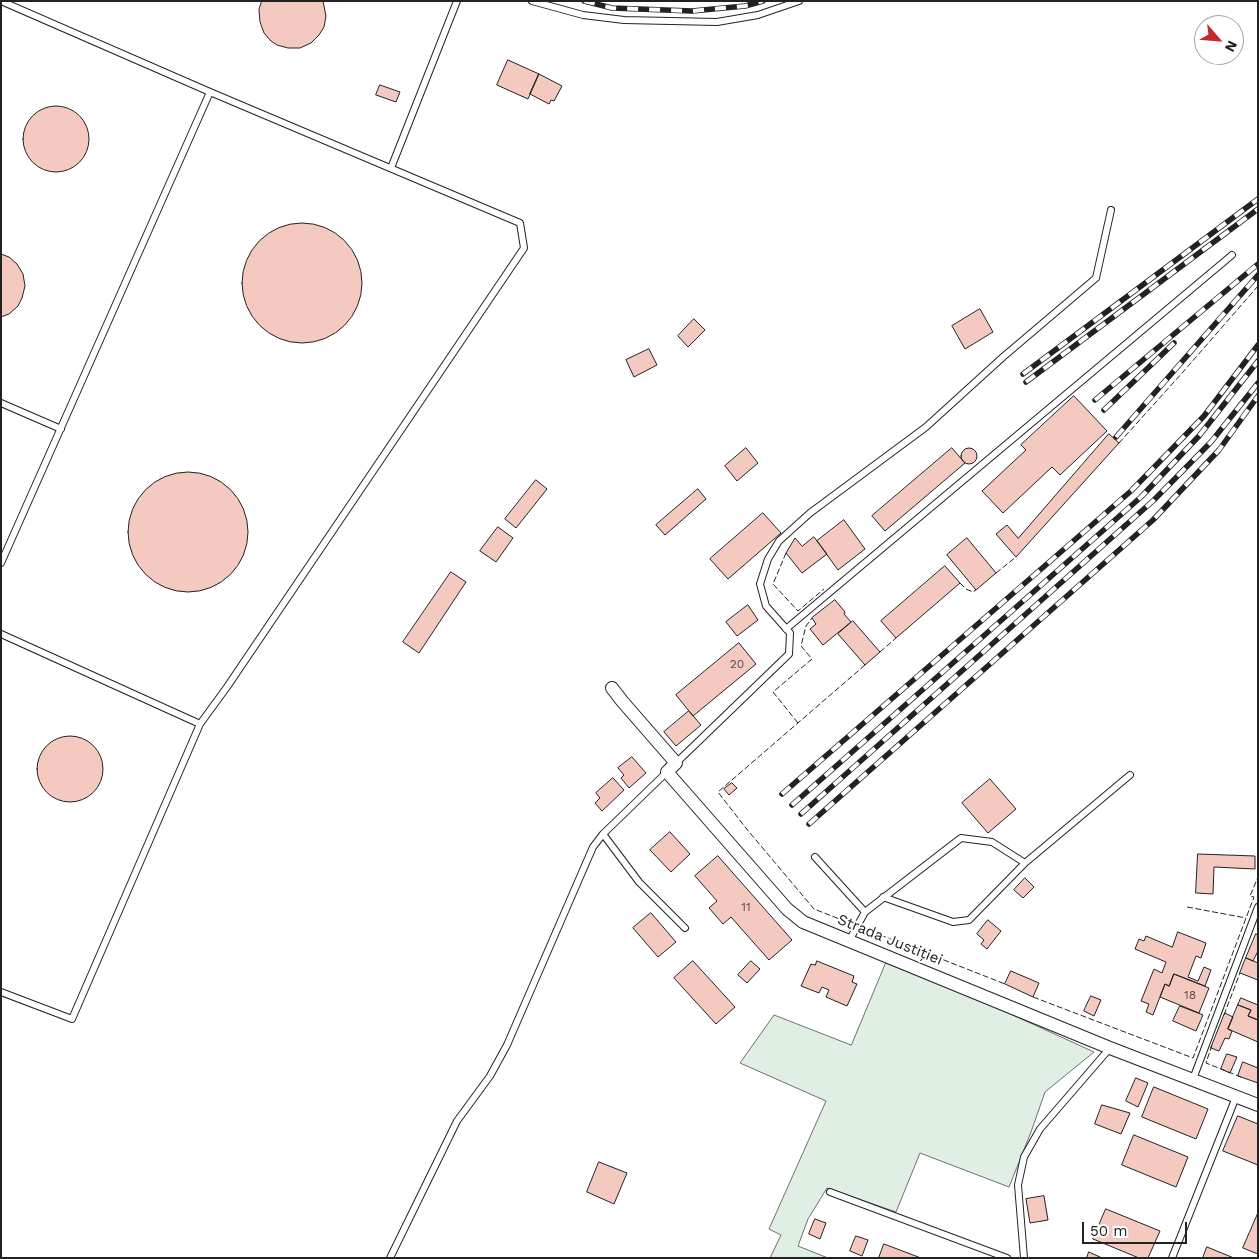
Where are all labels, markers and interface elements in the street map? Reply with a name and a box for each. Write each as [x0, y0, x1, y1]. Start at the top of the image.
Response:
north arrow [1194, 15, 1244, 65]
text: N [1222, 38, 1241, 55]
house number: 20 [730, 657, 744, 671]
house number: 11 [741, 900, 751, 914]
street label: Strada Justiției [835, 911, 945, 969]
house number: 18 [1184, 988, 1196, 1002]
scale bar [1084, 1212, 1189, 1244]
text: 50 m [1090, 1222, 1127, 1240]

